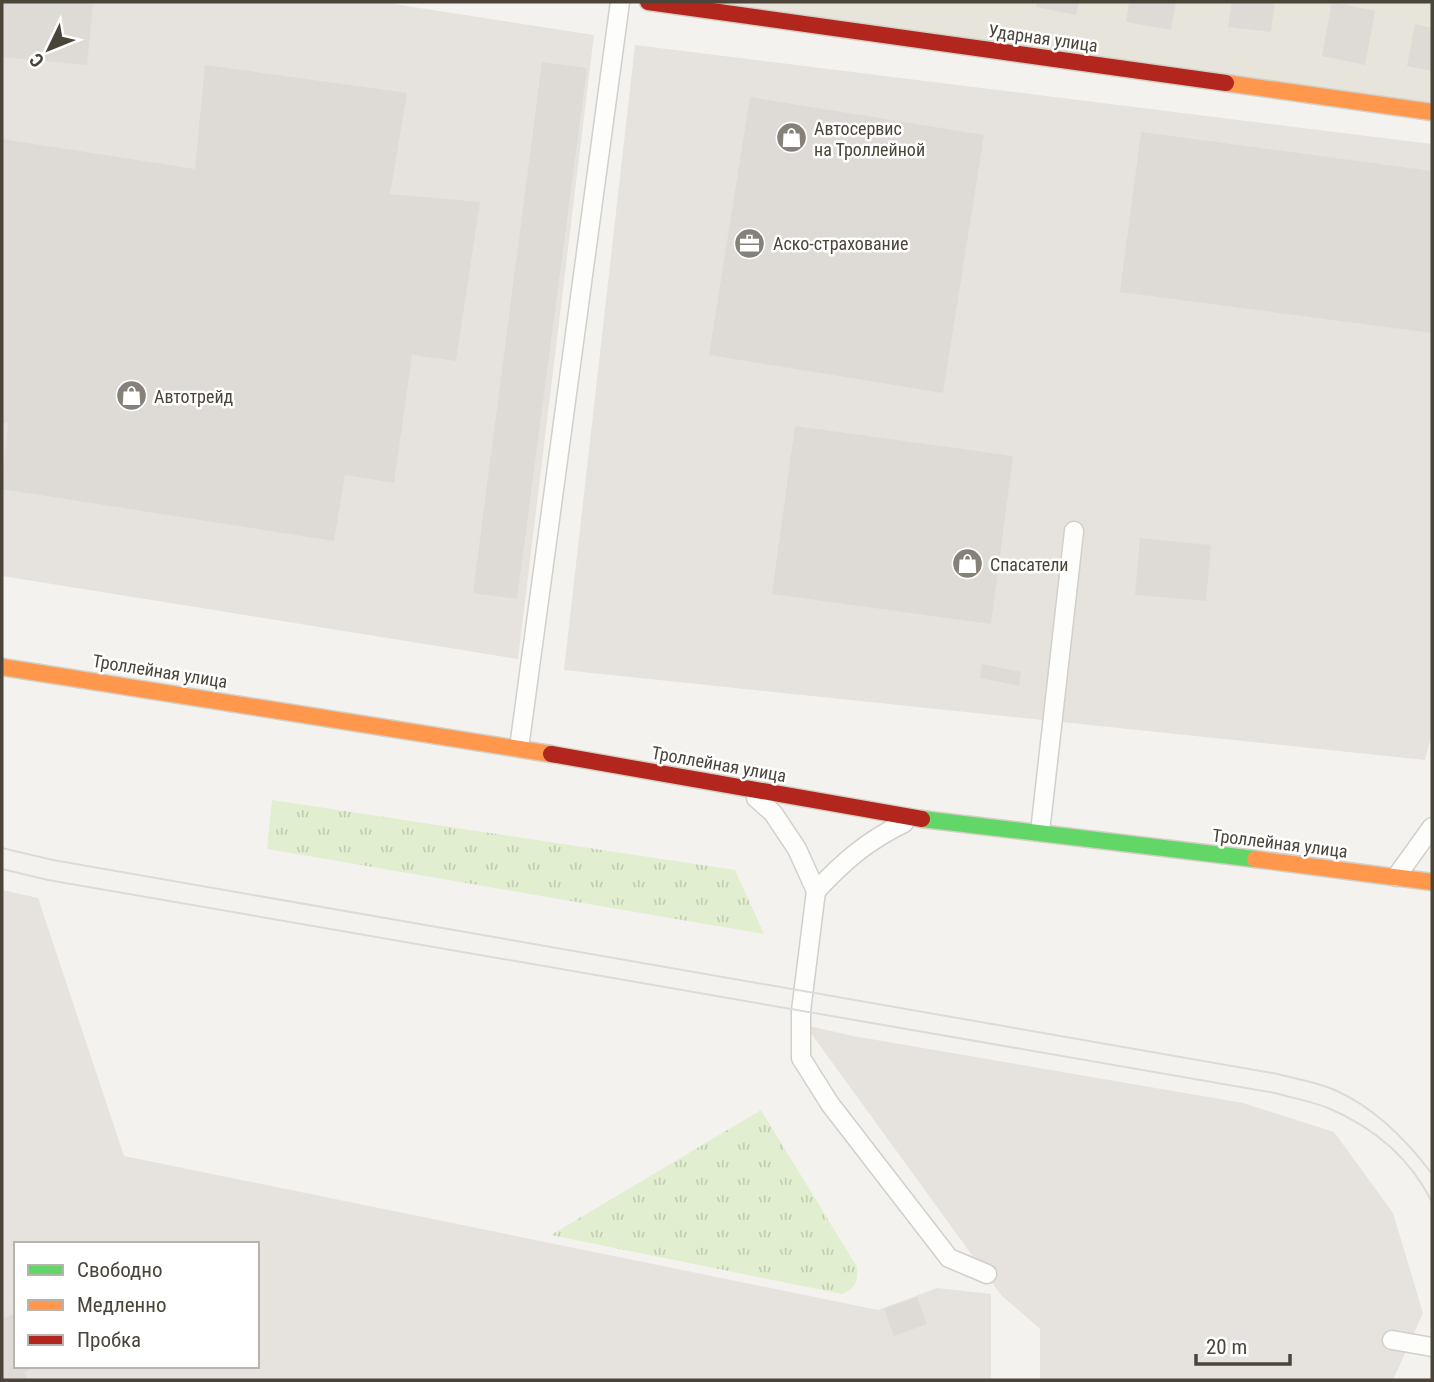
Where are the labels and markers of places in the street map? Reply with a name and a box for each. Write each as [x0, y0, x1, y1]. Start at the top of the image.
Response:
place label: Автосервис на Троллейной [814, 118, 925, 160]
shop icon: Автосервис на Троллейной [774, 121, 808, 155]
office icon: Аско-страхование [733, 226, 767, 260]
place label: Аско-страхование [773, 233, 908, 254]
shop icon: Автотрейд [114, 379, 148, 413]
place label: Автотрейд [154, 386, 234, 407]
shop icon: Спасатели [950, 547, 984, 581]
place label: Спасатели [990, 554, 1069, 575]

